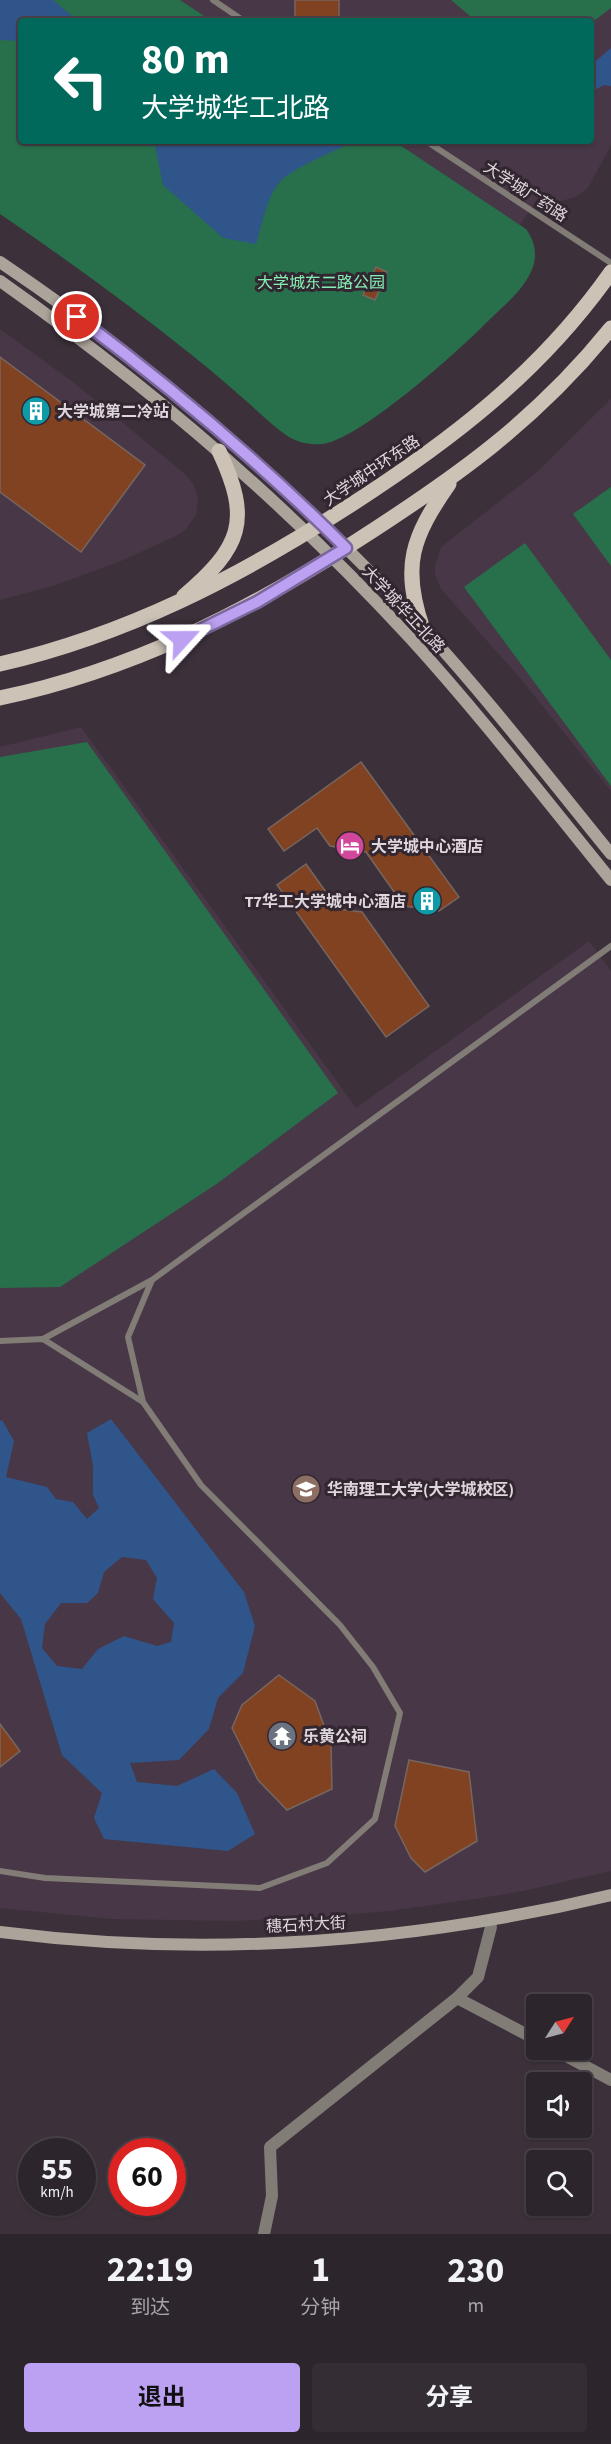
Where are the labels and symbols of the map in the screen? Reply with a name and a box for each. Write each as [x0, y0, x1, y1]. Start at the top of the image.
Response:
street label: 大学城广药路 [479, 156, 572, 227]
park label: 大学城东二路公园 [257, 272, 385, 294]
pin [51, 291, 102, 342]
building icon: 大学城第二冷站 [20, 395, 52, 427]
place label: 大学城第二冷站 [57, 401, 169, 423]
street label: 大学城中环东路 [319, 430, 424, 511]
street label: 大学城华工北路 [357, 561, 450, 658]
position arrow [150, 607, 214, 671]
hotel icon: 大学城中心酒店 [334, 830, 366, 862]
place label: 大学城中心酒店 [371, 836, 483, 858]
building icon: T7华工大学城中心酒店 [411, 885, 443, 917]
place label: T7华工大学城中心酒店 [245, 891, 406, 913]
school or university icon: 华南理工大学(大学城校区) [290, 1473, 322, 1505]
place label: 华南理工大学(大学城校区) [327, 1479, 514, 1501]
temple icon: 乐黄公祠 [266, 1720, 298, 1752]
place label: 乐黄公祠 [303, 1726, 367, 1748]
street label: 穗石村大街 [266, 1912, 347, 1938]
north arrow [526, 1994, 592, 2060]
speed limit sign: 60 [108, 2138, 186, 2216]

